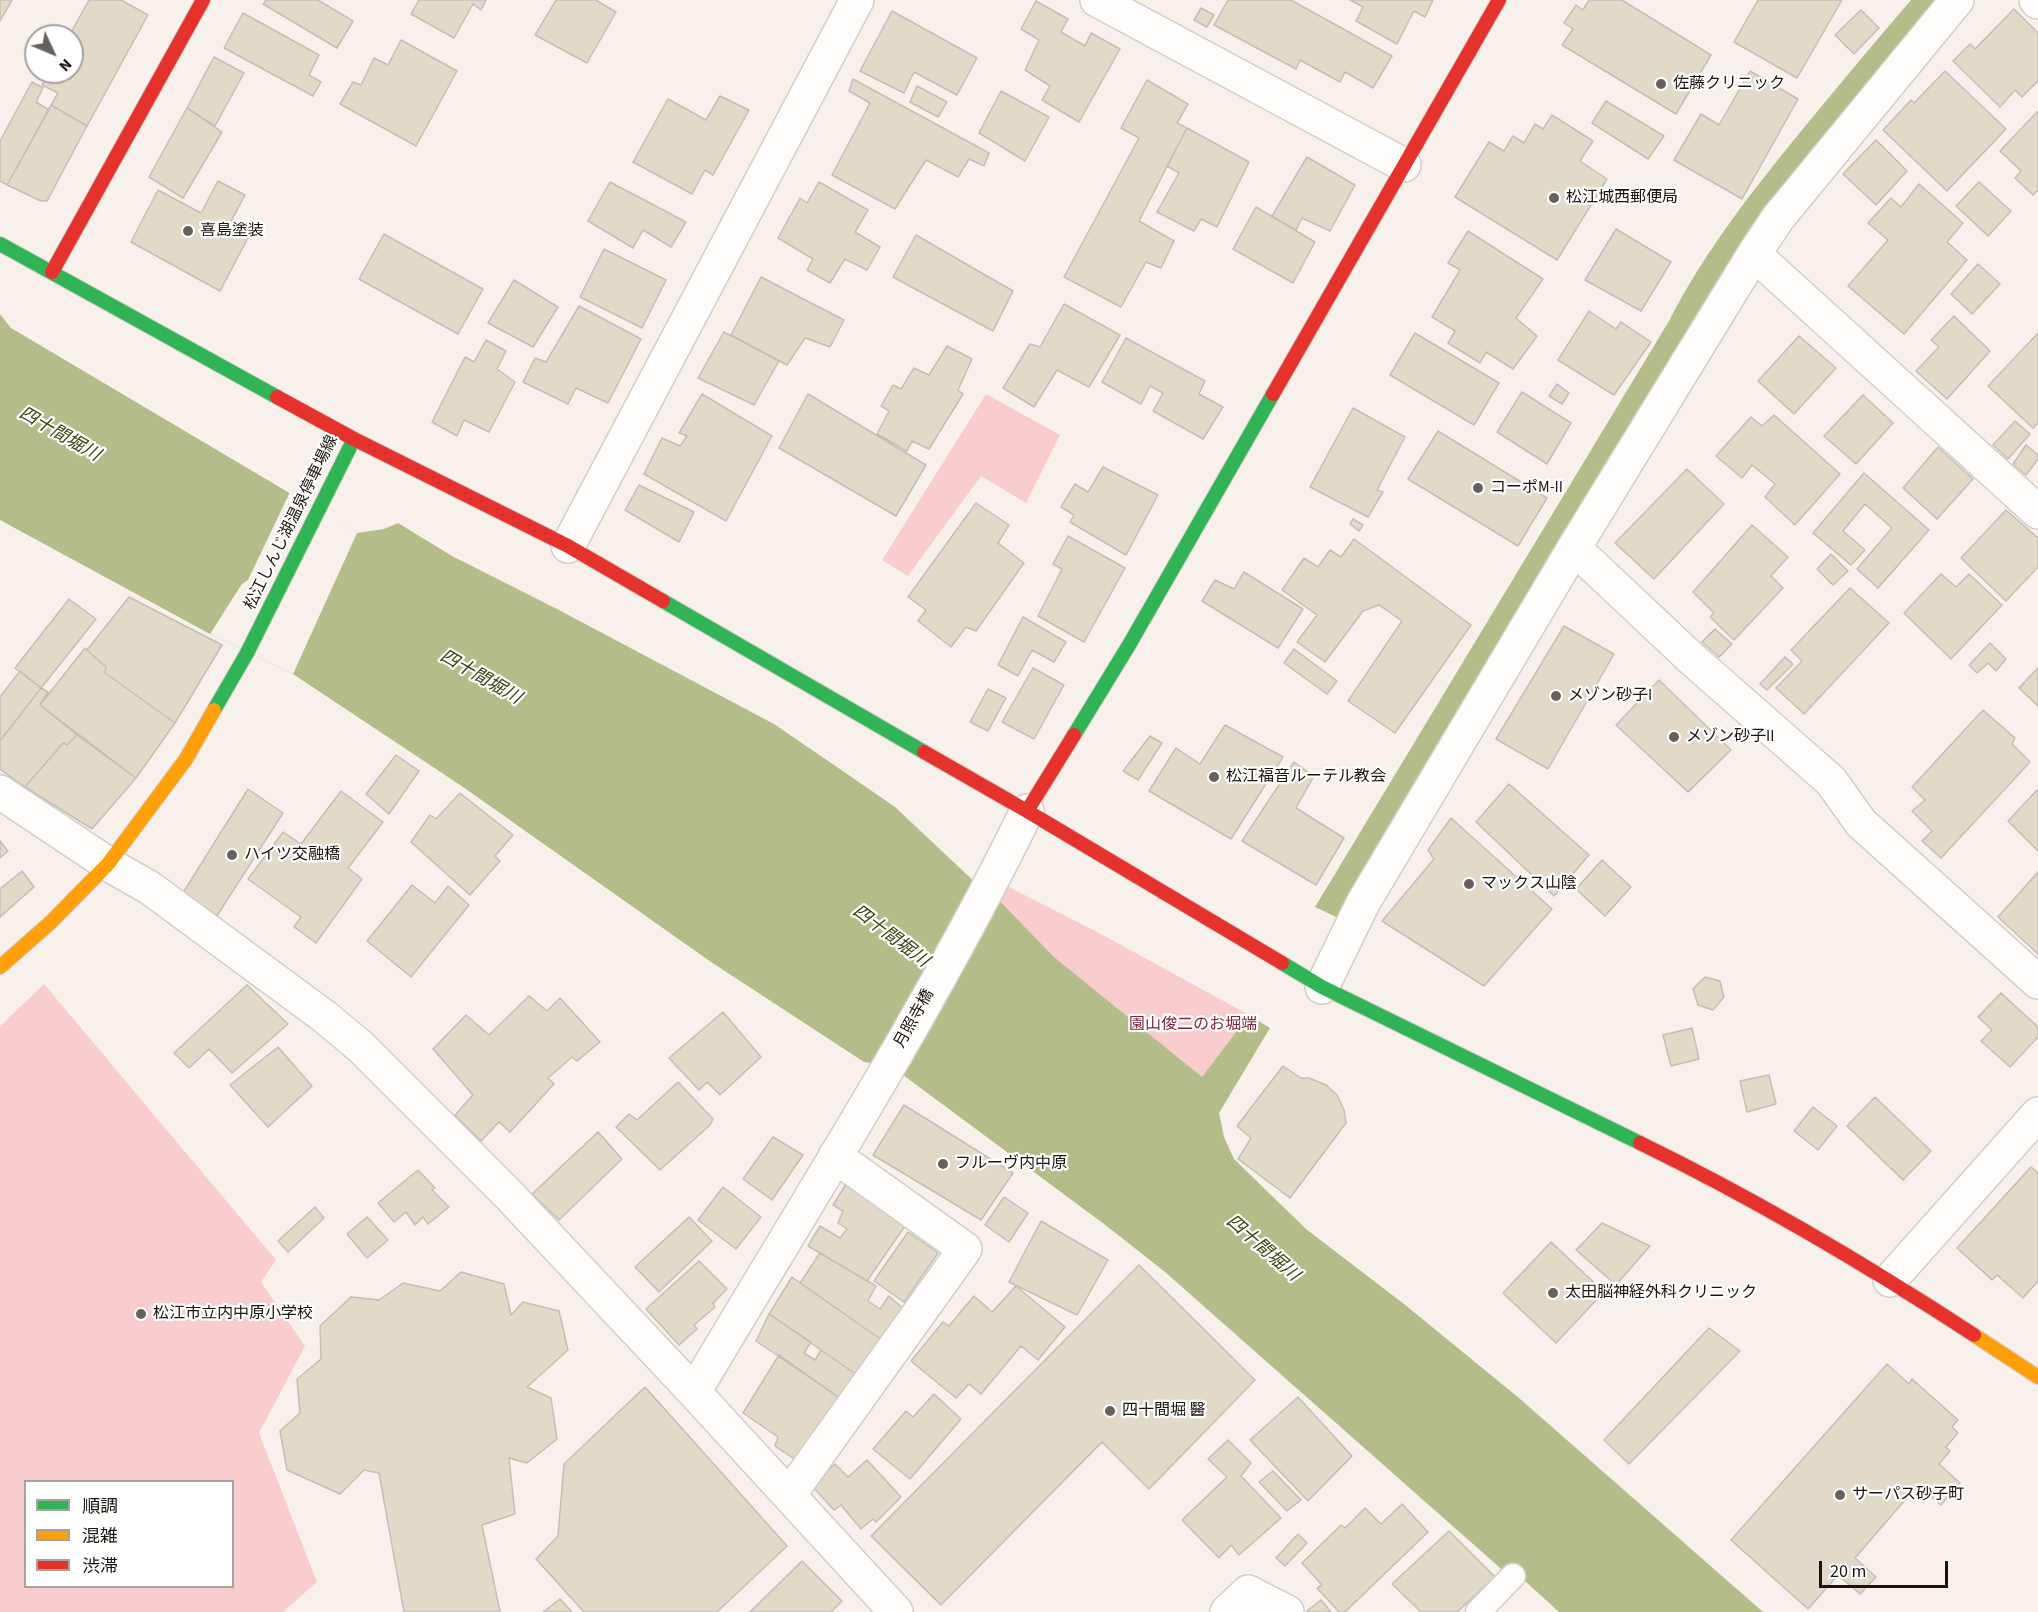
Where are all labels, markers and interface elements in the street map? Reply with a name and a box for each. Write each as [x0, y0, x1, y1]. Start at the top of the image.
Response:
north arrow [24, 24, 84, 84]
text: N [54, 54, 77, 77]
place label: 佐藤クリニック [1673, 74, 1785, 94]
marker: 佐藤クリニック [1654, 77, 1668, 91]
place label: 松江城西郵便局 [1566, 188, 1678, 208]
marker: 松江城西郵便局 [1547, 191, 1561, 205]
place label: 喜島塗装 [200, 221, 264, 241]
marker: 喜島塗装 [181, 224, 195, 238]
water label: 四十間堀川 [15, 403, 103, 467]
street label: 松江しんじ湖温泉停車場線 [241, 433, 343, 613]
place label: コーポM-II [1490, 478, 1563, 498]
marker: コーポM-II [1471, 481, 1485, 495]
water label: 四十間堀川 [436, 646, 524, 710]
place label: メゾン砂子I [1568, 686, 1652, 706]
marker: メゾン砂子I [1549, 689, 1563, 703]
place label: メゾン砂子II [1686, 727, 1774, 747]
marker: メゾン砂子II [1667, 730, 1681, 744]
place label: 松江福音ルーテル教会 [1226, 767, 1386, 787]
marker: 松江福音ルーテル教会 [1207, 770, 1221, 784]
place label: ハイツ交融橋 [244, 845, 340, 865]
marker: ハイツ交融橋 [225, 848, 239, 862]
place label: マックス山陰 [1481, 874, 1577, 894]
marker: マックス山陰 [1462, 877, 1476, 891]
water label: 四十間堀川 [848, 901, 932, 973]
street label: 月照寺橋 [891, 986, 939, 1052]
park label: 園山俊二のお堀端 [1129, 1015, 1257, 1035]
place label: フルーヴ内中原 [955, 1154, 1067, 1174]
marker: フルーヴ内中原 [936, 1157, 950, 1171]
water label: 四十間堀川 [1221, 1211, 1303, 1287]
place label: 太田脳神経外科クリニック [1565, 1283, 1757, 1303]
marker: 太田脳神経外科クリニック [1546, 1286, 1560, 1300]
place label: 松江市立内中原小学校 [153, 1304, 313, 1324]
marker: 松江市立内中原小学校 [134, 1307, 148, 1321]
place label: 四十間堀 醫 [1122, 1401, 1205, 1421]
marker: 四十間堀 醫 [1103, 1404, 1117, 1418]
legend [24, 1480, 234, 1588]
place label: サーパス砂子町 [1852, 1485, 1964, 1505]
marker: サーパス砂子町 [1833, 1488, 1847, 1502]
text: 順調 [82, 1494, 118, 1519]
text: 混雑 [82, 1524, 118, 1549]
scale bar [1822, 1549, 1951, 1587]
text: 渋滞 [82, 1554, 118, 1579]
text: 20 m [1830, 1559, 1866, 1584]

